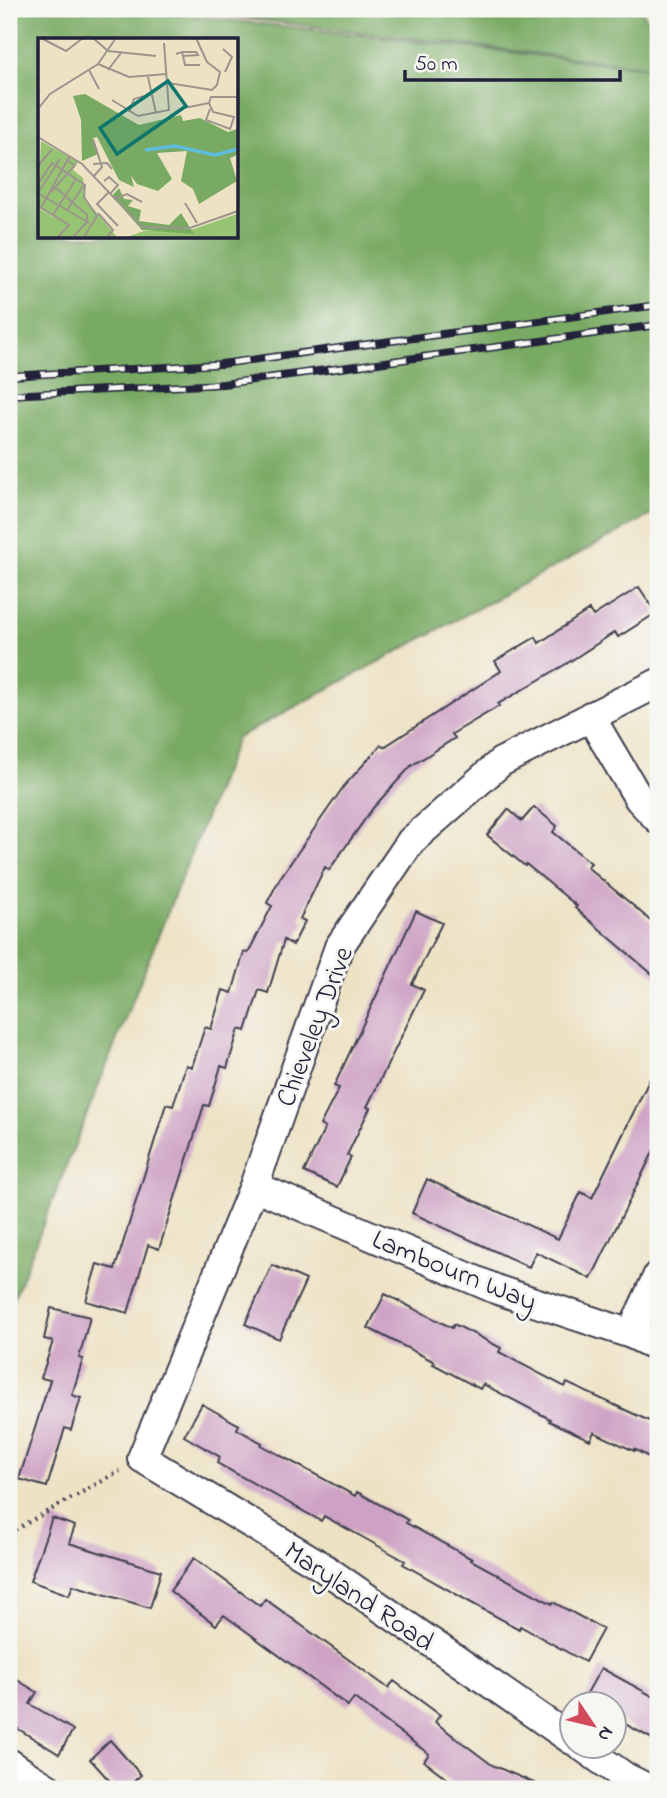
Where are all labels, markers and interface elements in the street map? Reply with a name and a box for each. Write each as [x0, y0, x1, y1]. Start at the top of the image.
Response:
inset map [38, 38, 238, 238]
scale bar [405, 38, 620, 82]
text: 50 m [415, 50, 458, 80]
street label: Chieveley Drive [267, 941, 366, 1113]
street label: Lambourn Way [365, 1221, 542, 1324]
street label: Maryland Road [275, 1532, 442, 1664]
north arrow [558, 1689, 628, 1759]
text: N [590, 1720, 620, 1746]

